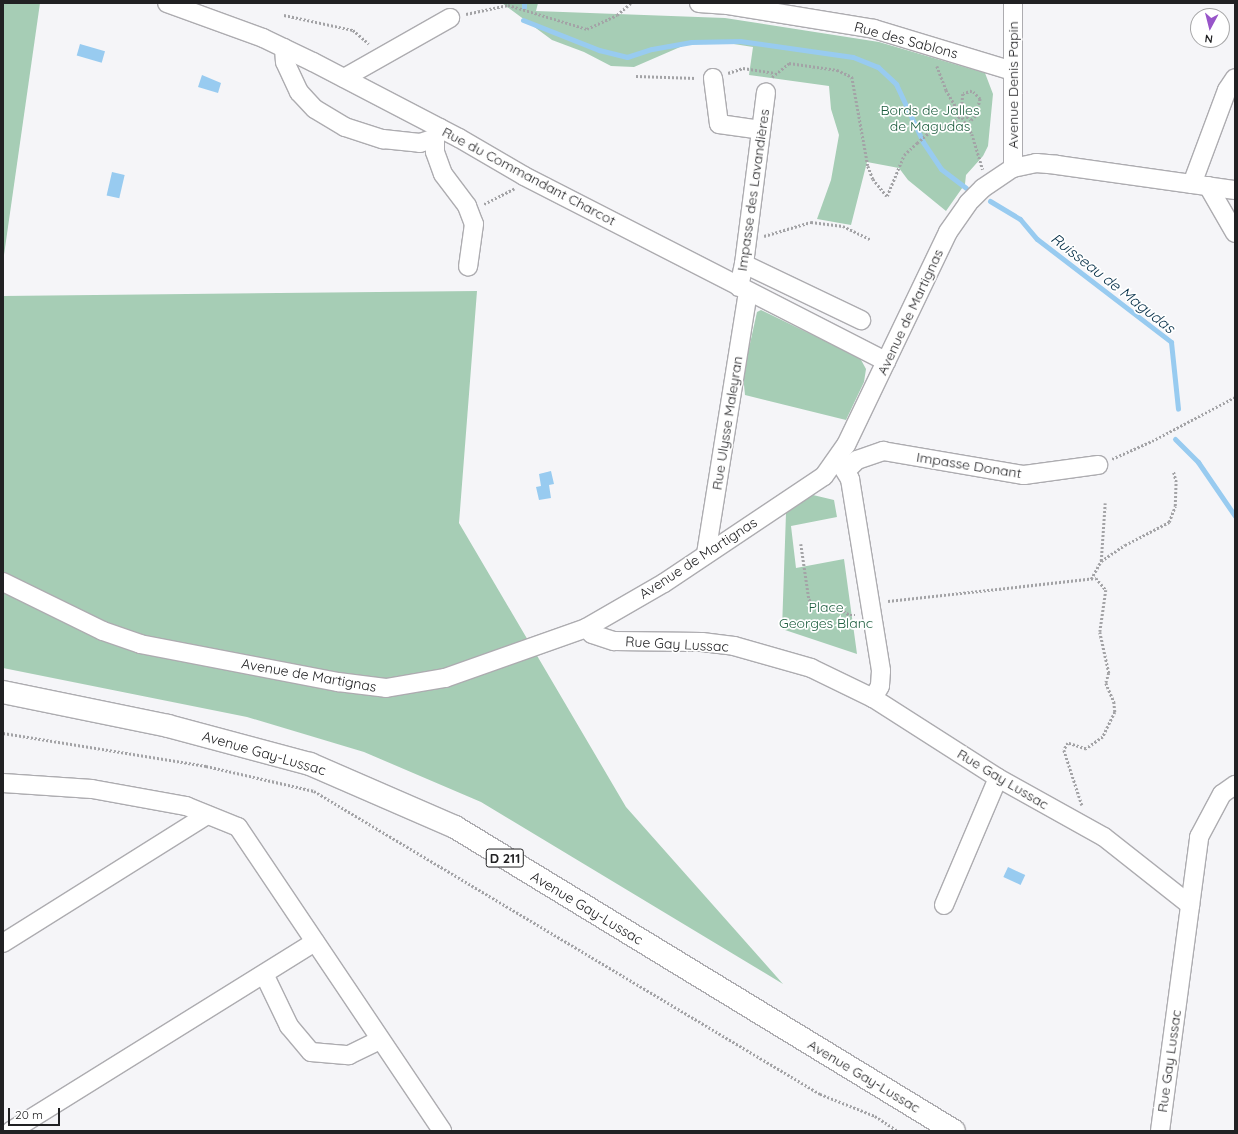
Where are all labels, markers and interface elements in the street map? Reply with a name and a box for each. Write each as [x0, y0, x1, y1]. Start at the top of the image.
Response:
north arrow [1190, 8, 1230, 48]
street label: Rue des Sablons [852, 18, 960, 62]
street label: Avenue Denis Papin [1005, 21, 1021, 149]
text: N [1204, 31, 1214, 46]
park label: Bords de Jalles de Magudas [881, 102, 979, 134]
street label: Impasse des Lavandières [733, 108, 773, 272]
street label: Rue du Commandant Charcot [439, 123, 619, 229]
water label: Ruisseau de Magudas [1048, 229, 1178, 337]
street label: Avenue de Martignas [873, 246, 947, 378]
street label: Rue Ulysse Maleyran [708, 355, 746, 491]
street label: Impasse Donant [915, 448, 1023, 482]
street label: Avenue de Martignas [636, 514, 760, 602]
park label: Place Georges Blanc [779, 599, 873, 632]
street label: Rue Gay Lussac [625, 633, 729, 655]
street label: Avenue de Martignas [240, 655, 378, 695]
street label: Avenue Gay-Lussac [200, 727, 328, 779]
street label: Rue Gay Lussac [954, 745, 1052, 813]
road number: D 211 [485, 847, 525, 869]
street label: Avenue Gay-Lussac [528, 868, 646, 948]
street label: Rue Gay Lussac [1153, 1009, 1185, 1113]
street label: Avenue Gay-Lussac [805, 1036, 923, 1116]
scale bar [10, 1100, 62, 1126]
text: 20 m [15, 1107, 43, 1122]

